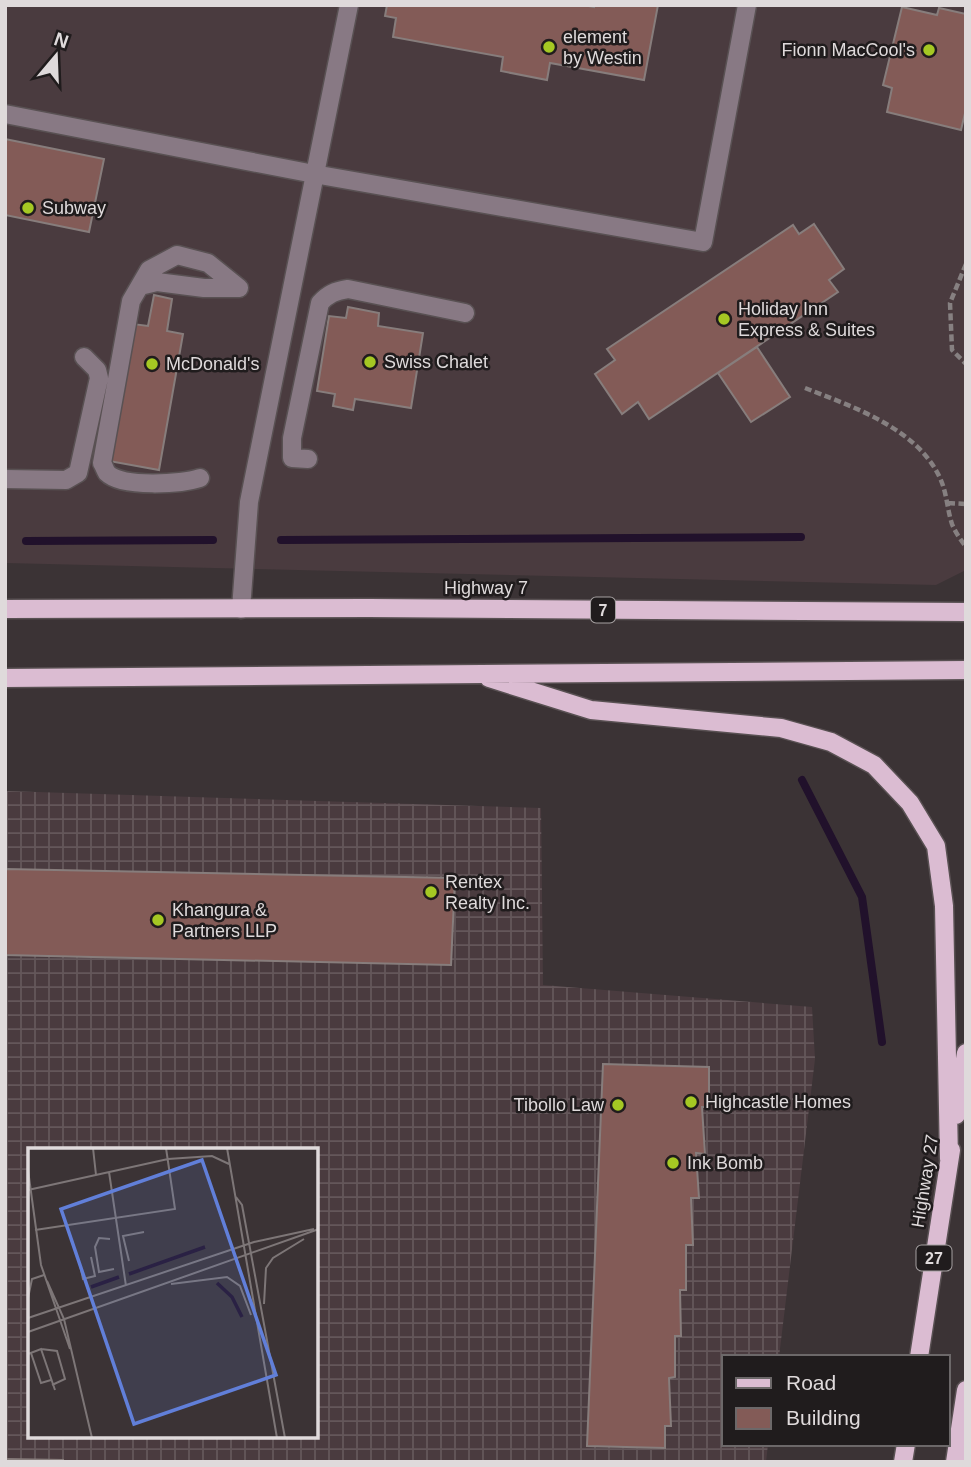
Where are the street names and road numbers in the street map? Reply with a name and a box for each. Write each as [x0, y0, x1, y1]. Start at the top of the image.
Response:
street label: Highway 7 [444, 578, 528, 598]
road number: 7 [591, 597, 615, 622]
street label: Highway 27 [908, 1133, 942, 1229]
road number: 27 [916, 1246, 951, 1270]

